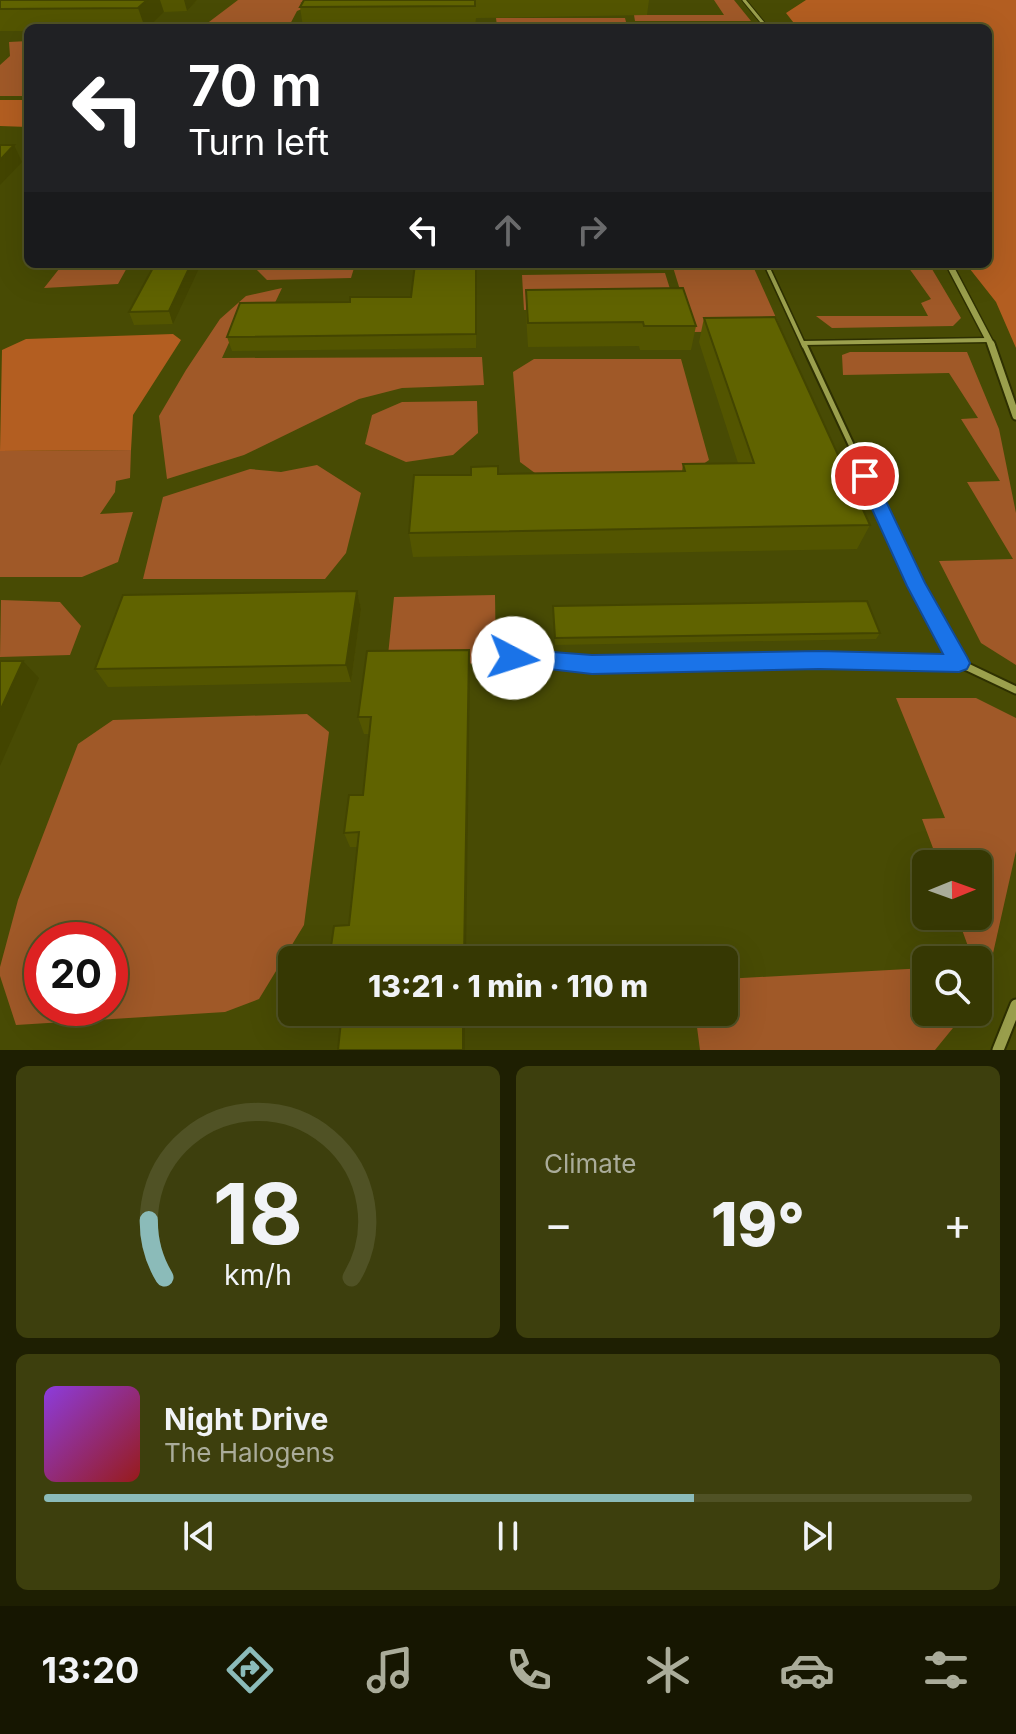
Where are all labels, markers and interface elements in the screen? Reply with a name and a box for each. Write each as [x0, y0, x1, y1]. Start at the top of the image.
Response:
text: 70 m [188, 52, 322, 120]
icon: left [56, 56, 160, 160]
text: Turn left [188, 120, 329, 164]
icon: left [402, 208, 446, 252]
icon: ahead [486, 208, 530, 252]
icon: right [570, 208, 614, 252]
pin [831, 442, 899, 510]
icon: arrive [843, 454, 887, 498]
position arrow [471, 616, 555, 700]
north arrow [912, 850, 992, 930]
map controls [912, 850, 992, 1026]
speed limit sign: 20 [24, 922, 128, 1026]
button: search [912, 946, 992, 1026]
text: 13:21 · 1 min · 110 m [368, 968, 648, 1004]
text: Climate [544, 1148, 636, 1179]
text: 18 [213, 1163, 303, 1264]
text: 19° [711, 1188, 805, 1260]
text: − [544, 1197, 573, 1251]
text: + [943, 1197, 972, 1251]
text: km/h [224, 1257, 292, 1292]
text: Night Drive [164, 1401, 328, 1437]
text: The Halogens [164, 1437, 335, 1468]
icon: previous [177, 1514, 221, 1558]
icon: pause [486, 1514, 530, 1558]
icon: next [795, 1514, 839, 1558]
icon: directions [222, 1642, 278, 1698]
icon: music [362, 1642, 418, 1698]
icon: phone [501, 1642, 557, 1698]
icon: climate [640, 1642, 696, 1698]
icon: car [779, 1642, 835, 1698]
icon: filters [918, 1642, 974, 1698]
text: 13:20 [42, 1648, 139, 1692]

